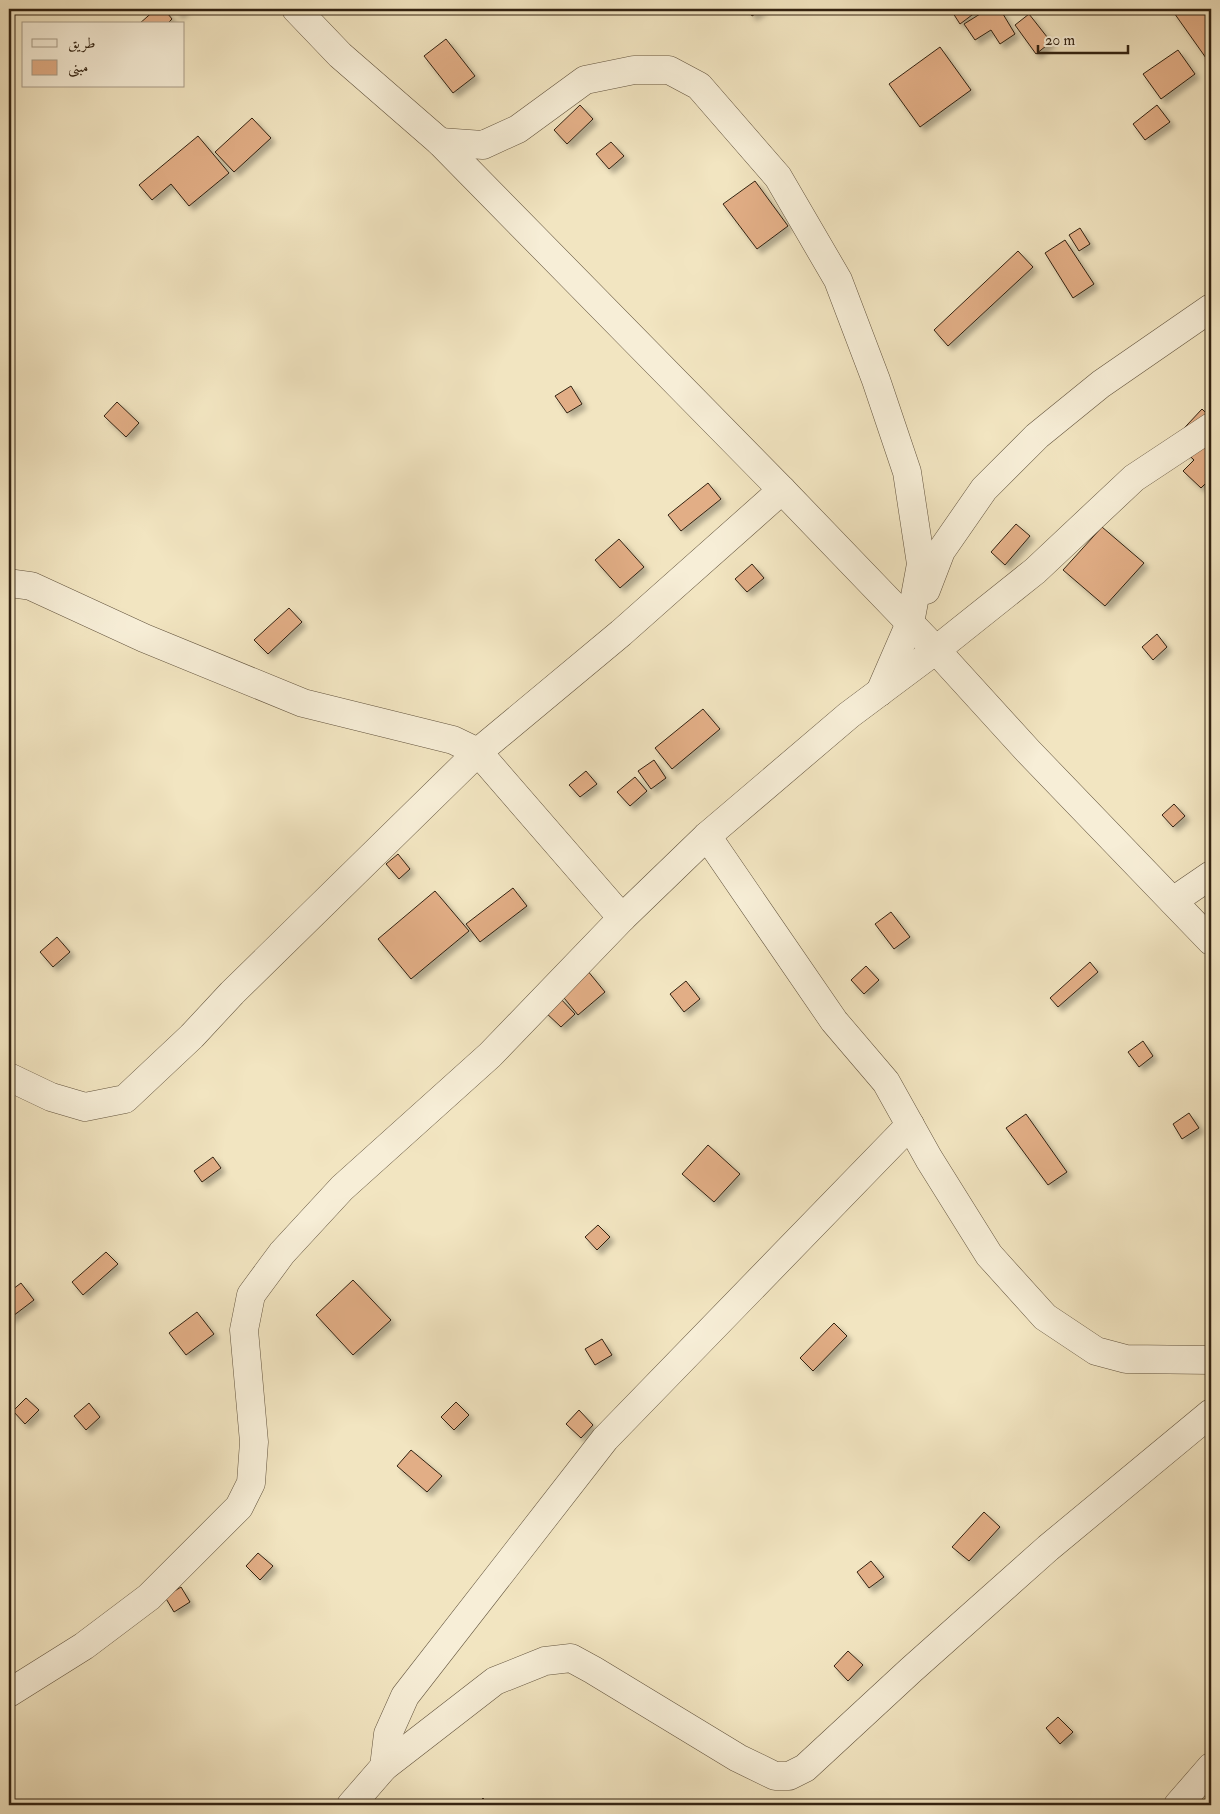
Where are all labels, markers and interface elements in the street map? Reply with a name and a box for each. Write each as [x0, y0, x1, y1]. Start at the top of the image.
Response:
legend [22, 22, 185, 88]
scale bar [1038, 22, 1128, 54]
text: 20 m [1045, 31, 1075, 50]
text: طريق [68, 34, 95, 53]
text: مبنى [68, 58, 88, 78]

